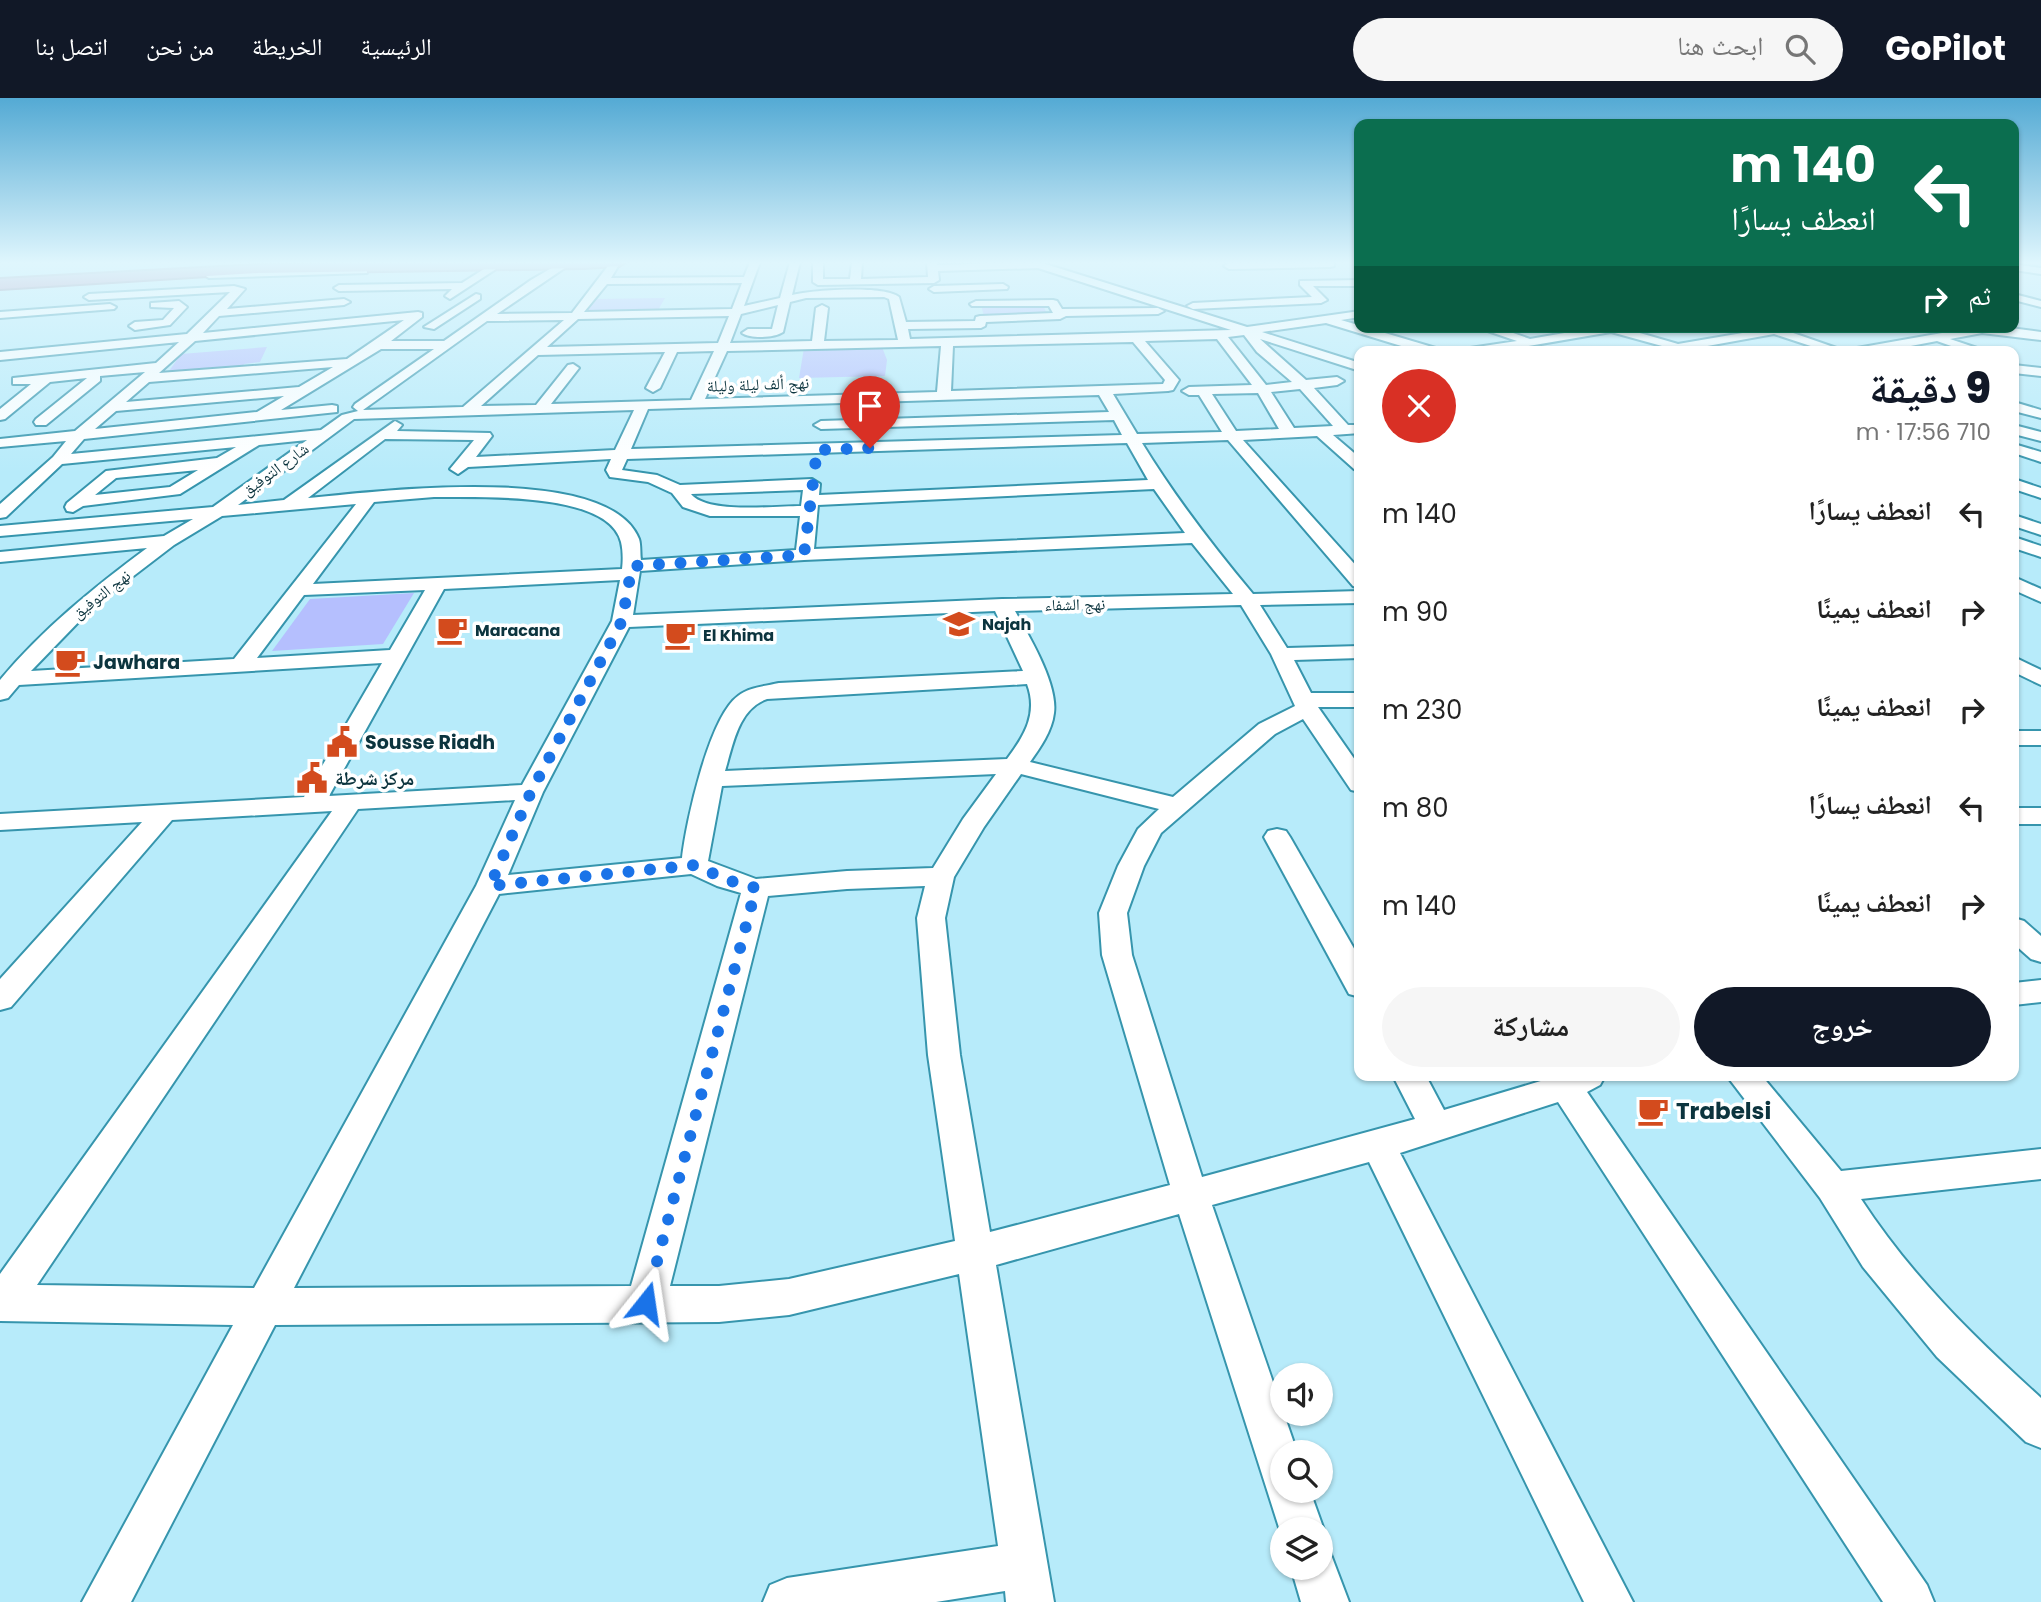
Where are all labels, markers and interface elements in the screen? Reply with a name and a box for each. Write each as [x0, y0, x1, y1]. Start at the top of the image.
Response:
search box [1353, 18, 1843, 81]
text: GoPilot [1885, 25, 2006, 72]
text: ابحث هنا [1677, 28, 1763, 64]
text: اتصل بنا [35, 30, 108, 63]
text: من نحن [146, 30, 214, 63]
text: الخريطة [252, 30, 323, 63]
text: الرئيسية [361, 30, 432, 63]
icon: search [1781, 30, 1819, 68]
text: 140 m [1730, 131, 1876, 199]
icon: left [1900, 147, 1991, 238]
text: انعطف يسارًا [1731, 196, 1876, 241]
text: ثم [1968, 278, 1991, 314]
icon: right [1916, 280, 1954, 318]
text: 9 دقيقة [1869, 359, 1991, 418]
button: close [1382, 369, 1456, 443]
street label: نهج ألف ليلة وليلة [706, 371, 810, 398]
pin [840, 376, 900, 448]
icon: arrive [851, 387, 889, 425]
text: 710 m · 17:56 [1856, 416, 1991, 448]
street label: شارع التوفيق [237, 437, 314, 502]
text: انعطف يسارًا [1809, 493, 1932, 529]
icon: left [1953, 495, 1991, 533]
text: 140 m [1382, 496, 1457, 532]
street label: نهج التوفيق [67, 564, 135, 625]
text: انعطف يمينًا [1816, 591, 1932, 627]
street label: نهج الشفاء [1045, 592, 1105, 617]
icon: right [1953, 593, 1991, 631]
text: 90 m [1382, 594, 1448, 630]
school or university icon: Najah [942, 607, 976, 641]
cafe icon: Maracana [435, 613, 469, 647]
place label: Najah [982, 613, 1031, 636]
cafe icon: El Khima [663, 618, 697, 652]
place label: Maracana [475, 619, 560, 642]
place label: El Khima [703, 624, 774, 647]
cafe icon: Jawhara [53, 645, 87, 679]
place label: Jawhara [93, 649, 180, 676]
text: انعطف يمينًا [1816, 689, 1932, 725]
icon: right [1953, 691, 1991, 729]
text: 230 m [1382, 692, 1462, 728]
public building icon: Sousse Riadh [325, 725, 359, 759]
place label: Sousse Riadh [365, 729, 495, 756]
public building icon: مركز شرطة [295, 761, 329, 795]
place label: مركز شرطة [335, 765, 414, 792]
text: انعطف يسارًا [1809, 787, 1932, 823]
icon: left [1953, 789, 1991, 827]
text: 80 m [1382, 790, 1448, 826]
text: انعطف يمينًا [1816, 885, 1932, 921]
icon: right [1953, 887, 1991, 925]
text: 140 m [1382, 888, 1457, 924]
button: مشاركة [1382, 987, 1680, 1067]
button: خروج [1694, 987, 1991, 1067]
cafe icon: Trabelsi [1636, 1094, 1670, 1128]
place label: Trabelsi [1676, 1095, 1771, 1127]
position arrow [609, 1266, 683, 1340]
map controls [1270, 1363, 1333, 1580]
button: sound [1270, 1363, 1333, 1426]
button: search [1270, 1440, 1333, 1503]
button: layers [1270, 1517, 1333, 1580]

